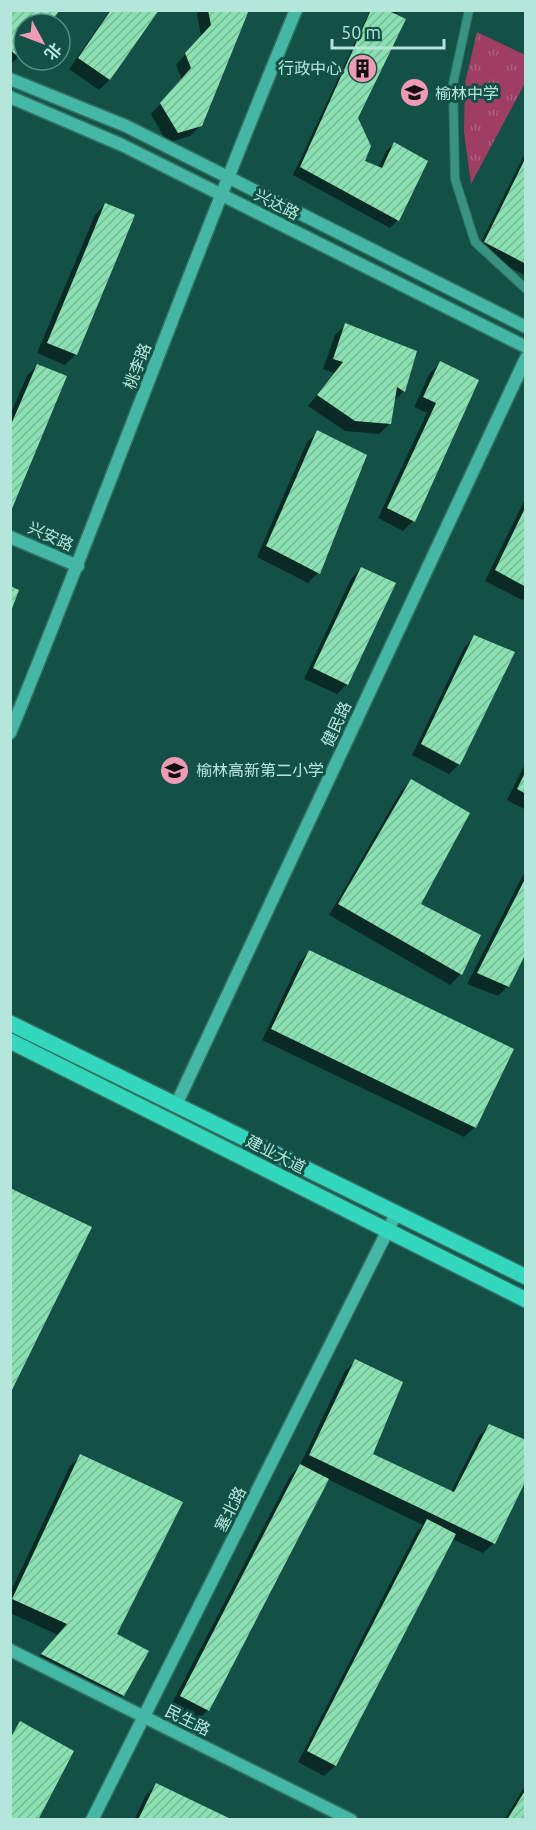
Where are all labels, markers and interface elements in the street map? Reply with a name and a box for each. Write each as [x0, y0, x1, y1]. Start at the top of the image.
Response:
north arrow [12, 12, 72, 72]
scale bar [332, 12, 444, 50]
text: 50 m [341, 22, 381, 42]
text: 北 [41, 40, 65, 64]
building icon: 行政中心 [347, 52, 379, 84]
place label: 行政中心 [278, 59, 342, 77]
school or university icon: 榆林中学 [398, 77, 430, 109]
place label: 榆林中学 [435, 84, 499, 102]
street label: 兴达路 [252, 185, 302, 223]
street label: 桃李路 [120, 340, 154, 392]
street label: 兴安路 [25, 518, 77, 554]
street label: 健民路 [318, 698, 354, 750]
school or university icon: 榆林高新第二小学 [159, 754, 191, 786]
place label: 榆林高新第二小学 [196, 761, 324, 779]
street label: 建业大道 [243, 1131, 309, 1177]
street label: 塞北路 [211, 1484, 249, 1534]
street label: 民生路 [162, 1701, 214, 1739]

